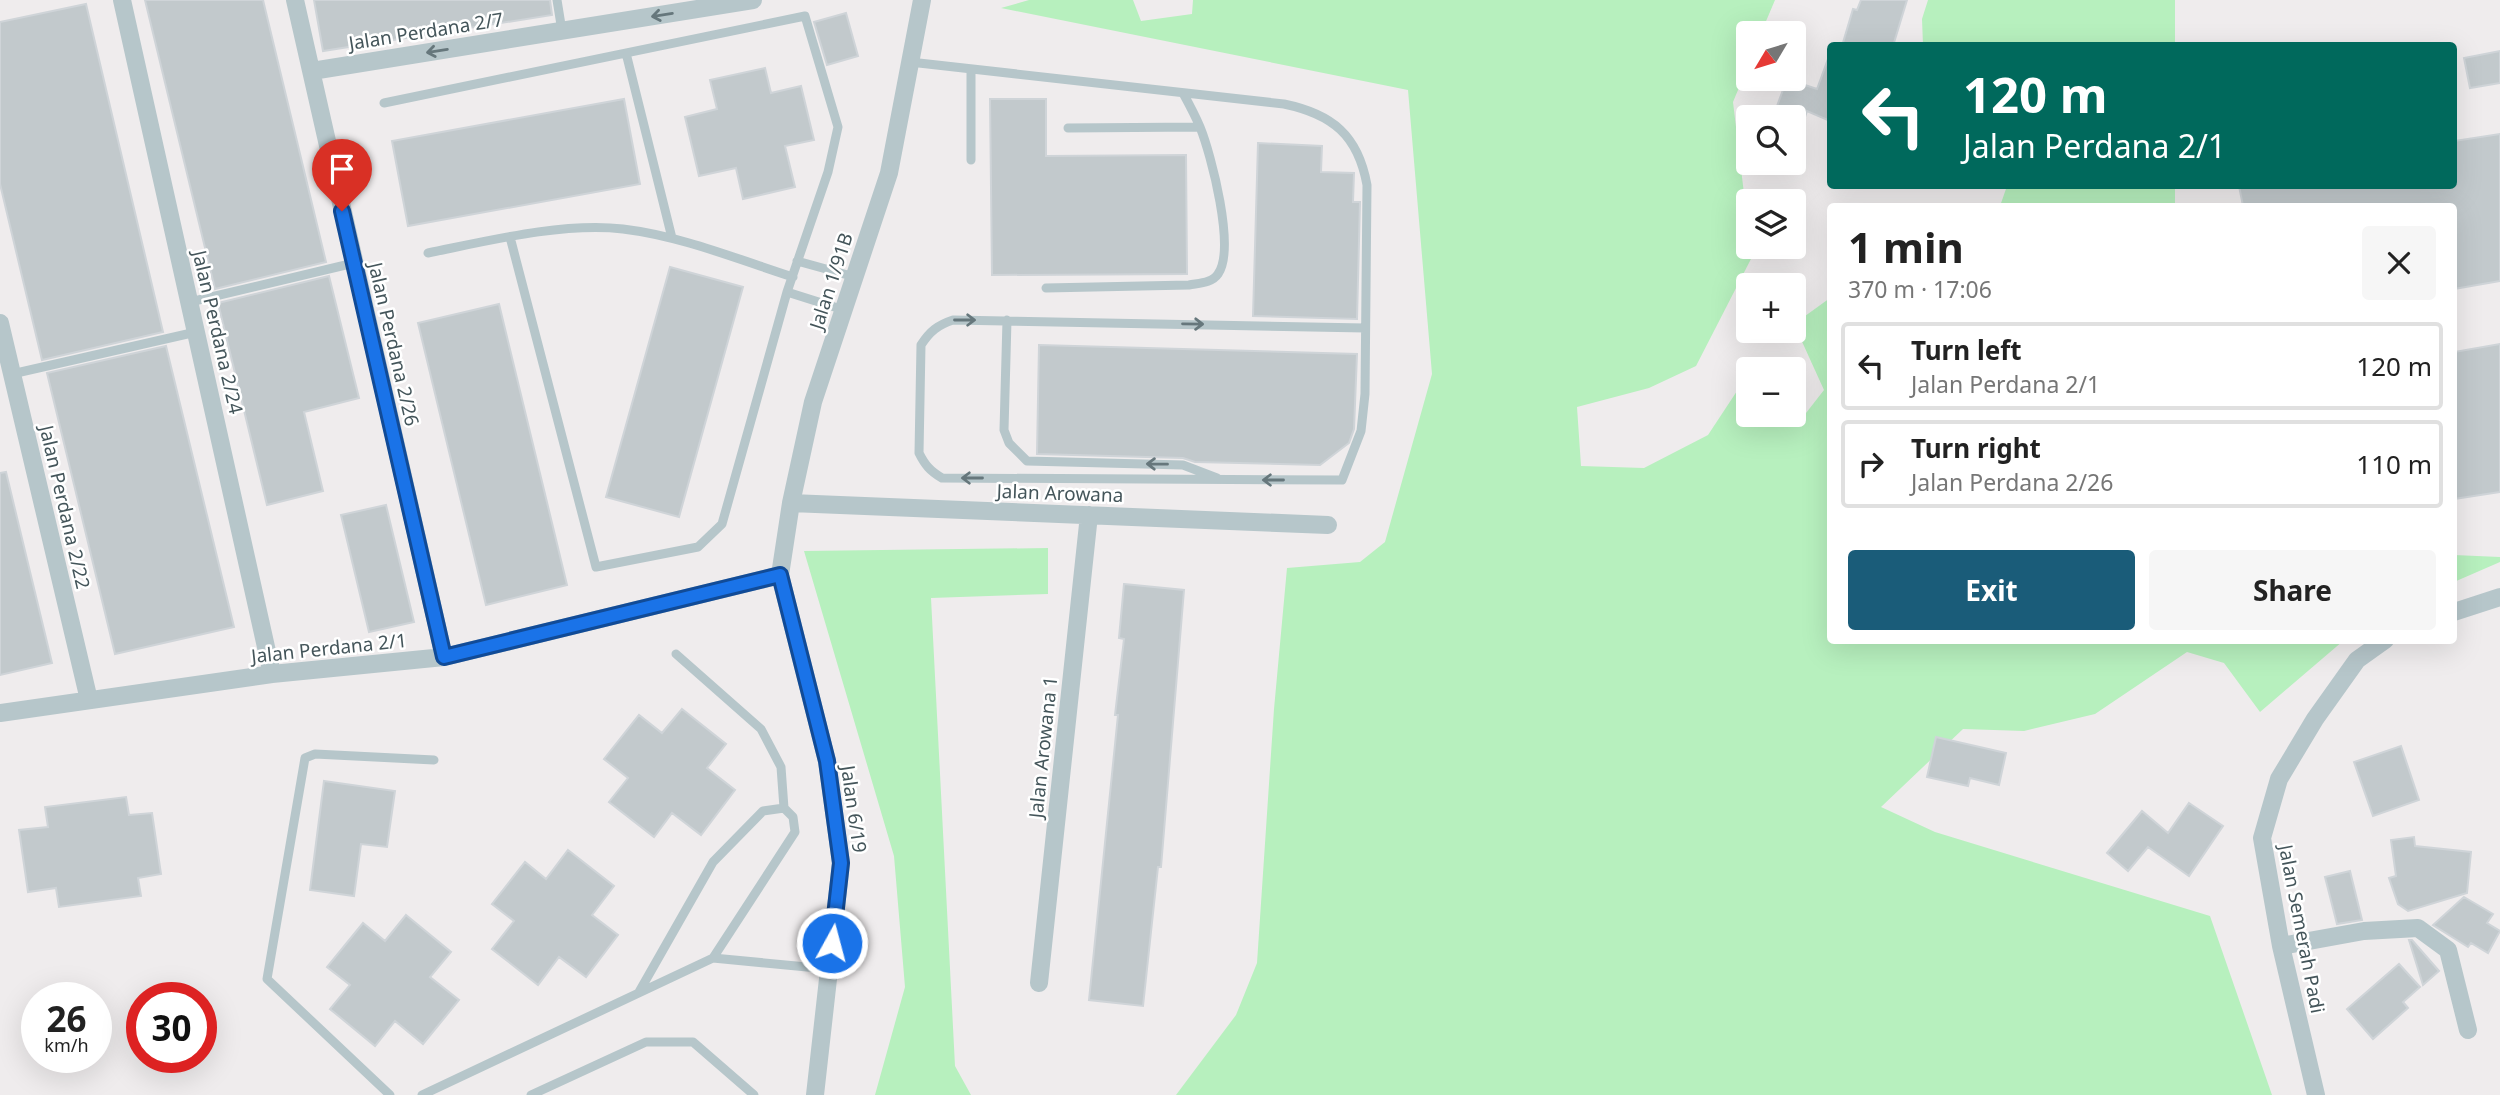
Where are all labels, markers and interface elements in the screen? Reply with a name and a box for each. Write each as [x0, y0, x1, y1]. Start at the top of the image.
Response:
street label: Jalan Perdana 2/7 [345, 6, 505, 56]
one-way arrow [651, 9, 674, 22]
north arrow [1736, 21, 1806, 91]
map controls [1736, 21, 1806, 427]
one-way arrow [426, 45, 449, 58]
text: 120 m [1963, 61, 2108, 127]
icon: left [1848, 70, 1939, 161]
button: search [1736, 105, 1806, 175]
text: Jalan Perdana 2/1 [1963, 124, 2226, 167]
pin [312, 139, 372, 211]
icon: arrive [323, 150, 361, 188]
button: layers [1736, 189, 1806, 259]
text: 1 min [1848, 218, 1964, 275]
button: close [2362, 226, 2436, 300]
street label: Jalan 1/91B [803, 229, 859, 335]
street label: Jalan Perdana 2/24 [186, 246, 249, 416]
street label: Jalan Perdana 2/26 [362, 258, 425, 428]
button: + [1736, 273, 1806, 343]
text: 370 m · 17:06 [1848, 273, 1992, 305]
one-way arrow [953, 313, 976, 327]
one-way arrow [1181, 318, 1204, 331]
text: Turn left [1911, 332, 2022, 368]
icon: left [1852, 347, 1890, 385]
text: 120 m [2356, 348, 2432, 384]
button: − [1736, 357, 1806, 427]
text: Jalan Perdana 2/1 [1911, 368, 2100, 400]
street label: Jalan Perdana 2/22 [33, 421, 96, 591]
text: Turn right [1911, 430, 2041, 466]
icon: right [1852, 445, 1890, 483]
text: 110 m [2356, 446, 2432, 482]
one-way arrow [1146, 457, 1169, 471]
text: Jalan Perdana 2/26 [1911, 466, 2113, 498]
one-way arrow [961, 471, 984, 485]
one-way arrow [1262, 473, 1285, 487]
street label: Jalan Arowana [994, 478, 1124, 508]
button: Exit [1848, 550, 2135, 630]
button: Share [2149, 550, 2436, 630]
street label: Jalan Perdana 2/1 [248, 627, 408, 669]
street label: Jalan Arowana 1 [1022, 675, 1063, 821]
street label: Jalan 6/19 [835, 762, 873, 854]
street label: Jalan Semerah Padi [2273, 840, 2331, 1016]
position arrow [795, 906, 869, 980]
speed limit sign: 30 [126, 982, 217, 1073]
text: 26 [46, 995, 87, 1042]
text: km/h [44, 1033, 89, 1057]

